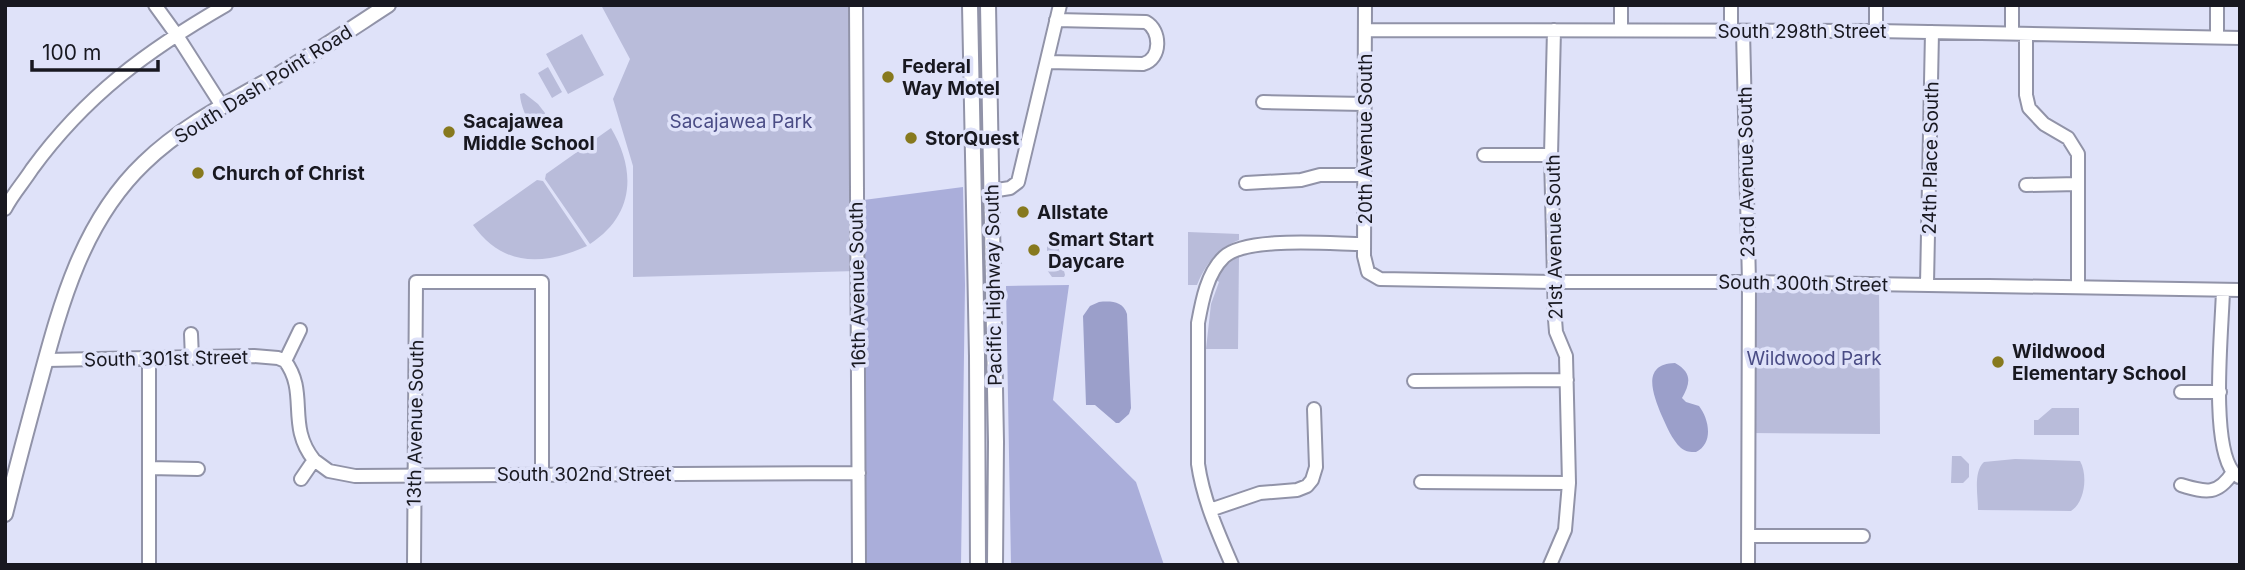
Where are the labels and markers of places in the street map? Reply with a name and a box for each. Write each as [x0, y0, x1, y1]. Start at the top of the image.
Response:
place label: Federal Way Motel [902, 55, 1000, 100]
marker: Federal Way Motel [880, 69, 896, 85]
place label: Sacajawea Middle School [463, 110, 595, 155]
marker: Sacajawea Middle School [441, 124, 457, 140]
place label: StorQuest [925, 127, 1019, 150]
marker: StorQuest [903, 130, 919, 146]
place label: Church of Christ [212, 162, 365, 185]
marker: Church of Christ [190, 165, 206, 181]
place label: Allstate [1037, 201, 1108, 224]
marker: Allstate [1015, 204, 1031, 220]
place label: Smart Start Daycare [1048, 228, 1154, 273]
marker: Smart Start Daycare [1026, 242, 1042, 258]
place label: Wildwood Elementary School [2012, 340, 2186, 385]
marker: Wildwood Elementary School [1990, 354, 2006, 370]

